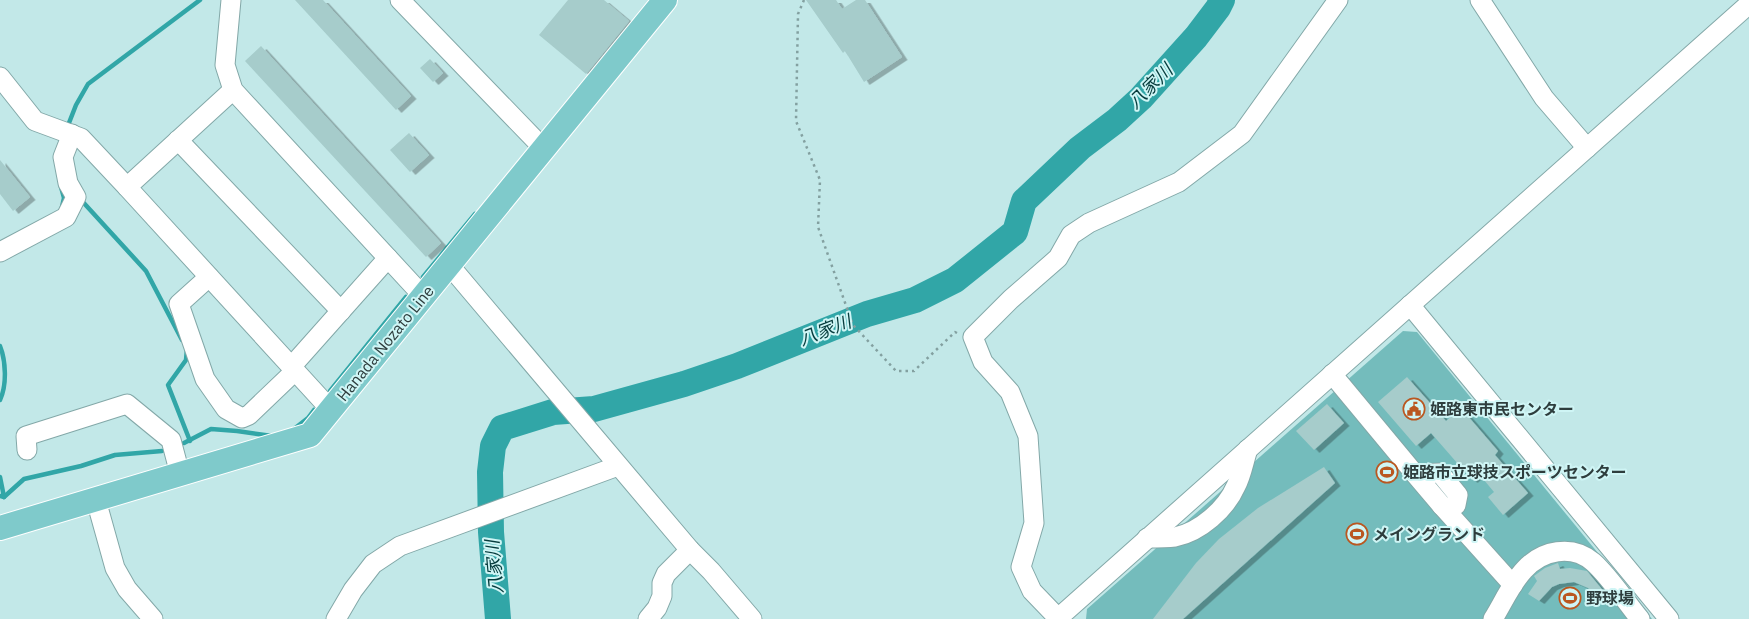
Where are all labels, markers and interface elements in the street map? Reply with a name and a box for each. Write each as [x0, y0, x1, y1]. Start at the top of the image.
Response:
water label: 八家川 [1123, 57, 1179, 113]
street label: Hanada Nozato Line [332, 281, 438, 405]
water label: 八家川 [796, 309, 856, 350]
public building icon: 姫路東市民センター [1402, 397, 1426, 421]
place label: 姫路東市民センター [1430, 399, 1574, 419]
sports icon: 姫路市立球技スポーツセンター [1375, 460, 1399, 484]
place label: 姫路市立球技スポーツセンター [1403, 462, 1627, 482]
sports icon: メイングランド [1345, 522, 1369, 546]
place label: メイングランド [1373, 524, 1485, 544]
water label: 八家川 [480, 537, 508, 595]
sports icon: 野球場 [1558, 586, 1582, 610]
place label: 野球場 [1586, 588, 1634, 608]

